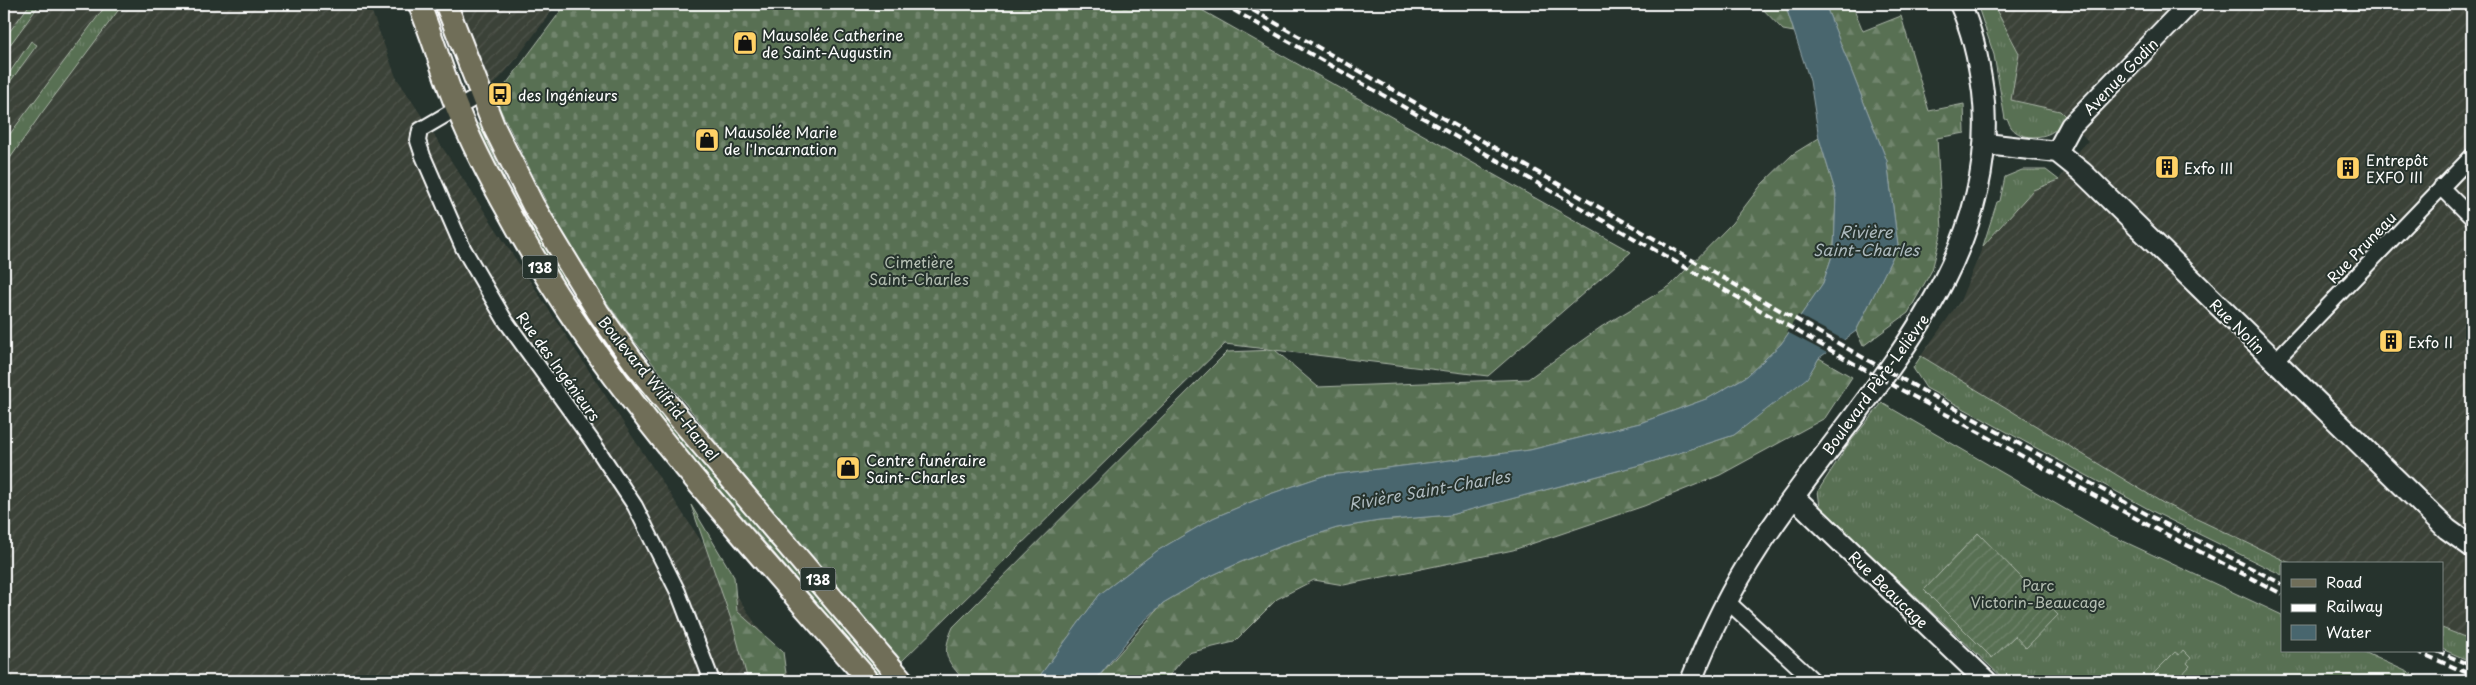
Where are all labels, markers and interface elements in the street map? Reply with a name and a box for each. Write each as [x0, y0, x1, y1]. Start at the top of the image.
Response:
place label: Mausolée Catherine de Saint-Augustin [762, 23, 904, 63]
shop icon: Mausolée Catherine de Saint-Augustin [732, 30, 758, 56]
street label: Avenue Godin [2077, 32, 2163, 120]
bus stop icon: des Ingénieurs [487, 81, 513, 107]
place label: des Ingénieurs [518, 83, 618, 106]
place label: Mausolée Marie de l'Incarnation [724, 120, 837, 160]
shop icon: Mausolée Marie de l'Incarnation [694, 127, 720, 153]
place label: Entrepôt EXFO III [2366, 148, 2428, 188]
building icon: Exfo III [2154, 154, 2180, 180]
building icon: Entrepôt EXFO III [2335, 155, 2361, 181]
place label: Exfo III [2184, 156, 2233, 179]
street label: Rue Pruneau [2321, 206, 2401, 288]
water label: Rivière Saint-Charles [1813, 219, 1921, 261]
park label: Cimetière Saint-Charles [869, 250, 969, 290]
road number: 138 [522, 256, 558, 278]
street label: Rue Nolin [2205, 293, 2271, 359]
street label: Rue des Ingénieurs [511, 306, 607, 426]
street label: Boulevard Père-Lelièvre [1816, 309, 1934, 459]
street label: Boulevard Wilfrid-Hamel [593, 311, 725, 465]
building icon: Exfo II [2378, 328, 2404, 354]
place label: Exfo II [2408, 330, 2453, 353]
place label: Centre funéraire Saint-Charles [866, 448, 986, 488]
shop icon: Centre funéraire Saint-Charles [835, 455, 861, 481]
water label: Rivière Saint-Charles [1346, 463, 1513, 515]
street label: Rue Beaucage [1844, 545, 1934, 633]
legend [2281, 562, 2444, 652]
road number: 138 [800, 568, 836, 590]
text: Road [2326, 570, 2362, 593]
park label: Parc Victorin-Beaucage [1970, 573, 2106, 613]
text: Railway [2326, 594, 2383, 617]
text: Water [2326, 620, 2371, 643]

